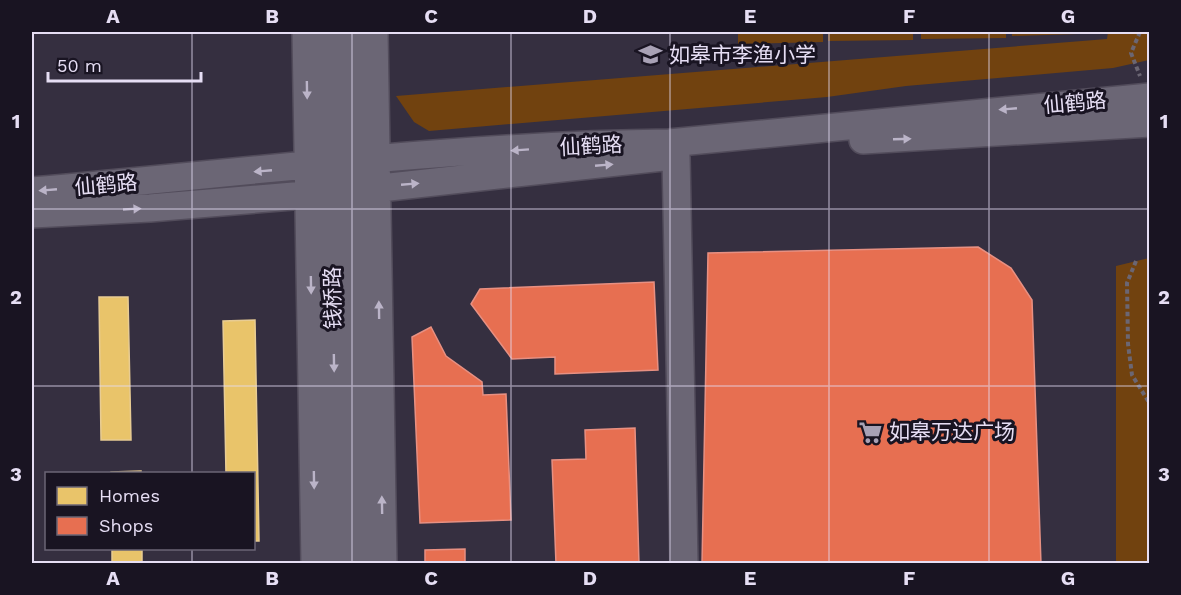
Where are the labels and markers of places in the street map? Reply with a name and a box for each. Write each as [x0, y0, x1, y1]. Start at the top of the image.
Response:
school or university icon: 如皋市李渔小学 [638, 42, 664, 68]
place label: 如皋市李渔小学 [669, 42, 816, 67]
supermarket icon: 如皋万达广场 [858, 419, 884, 445]
place label: 如皋万达广场 [889, 419, 1015, 444]

